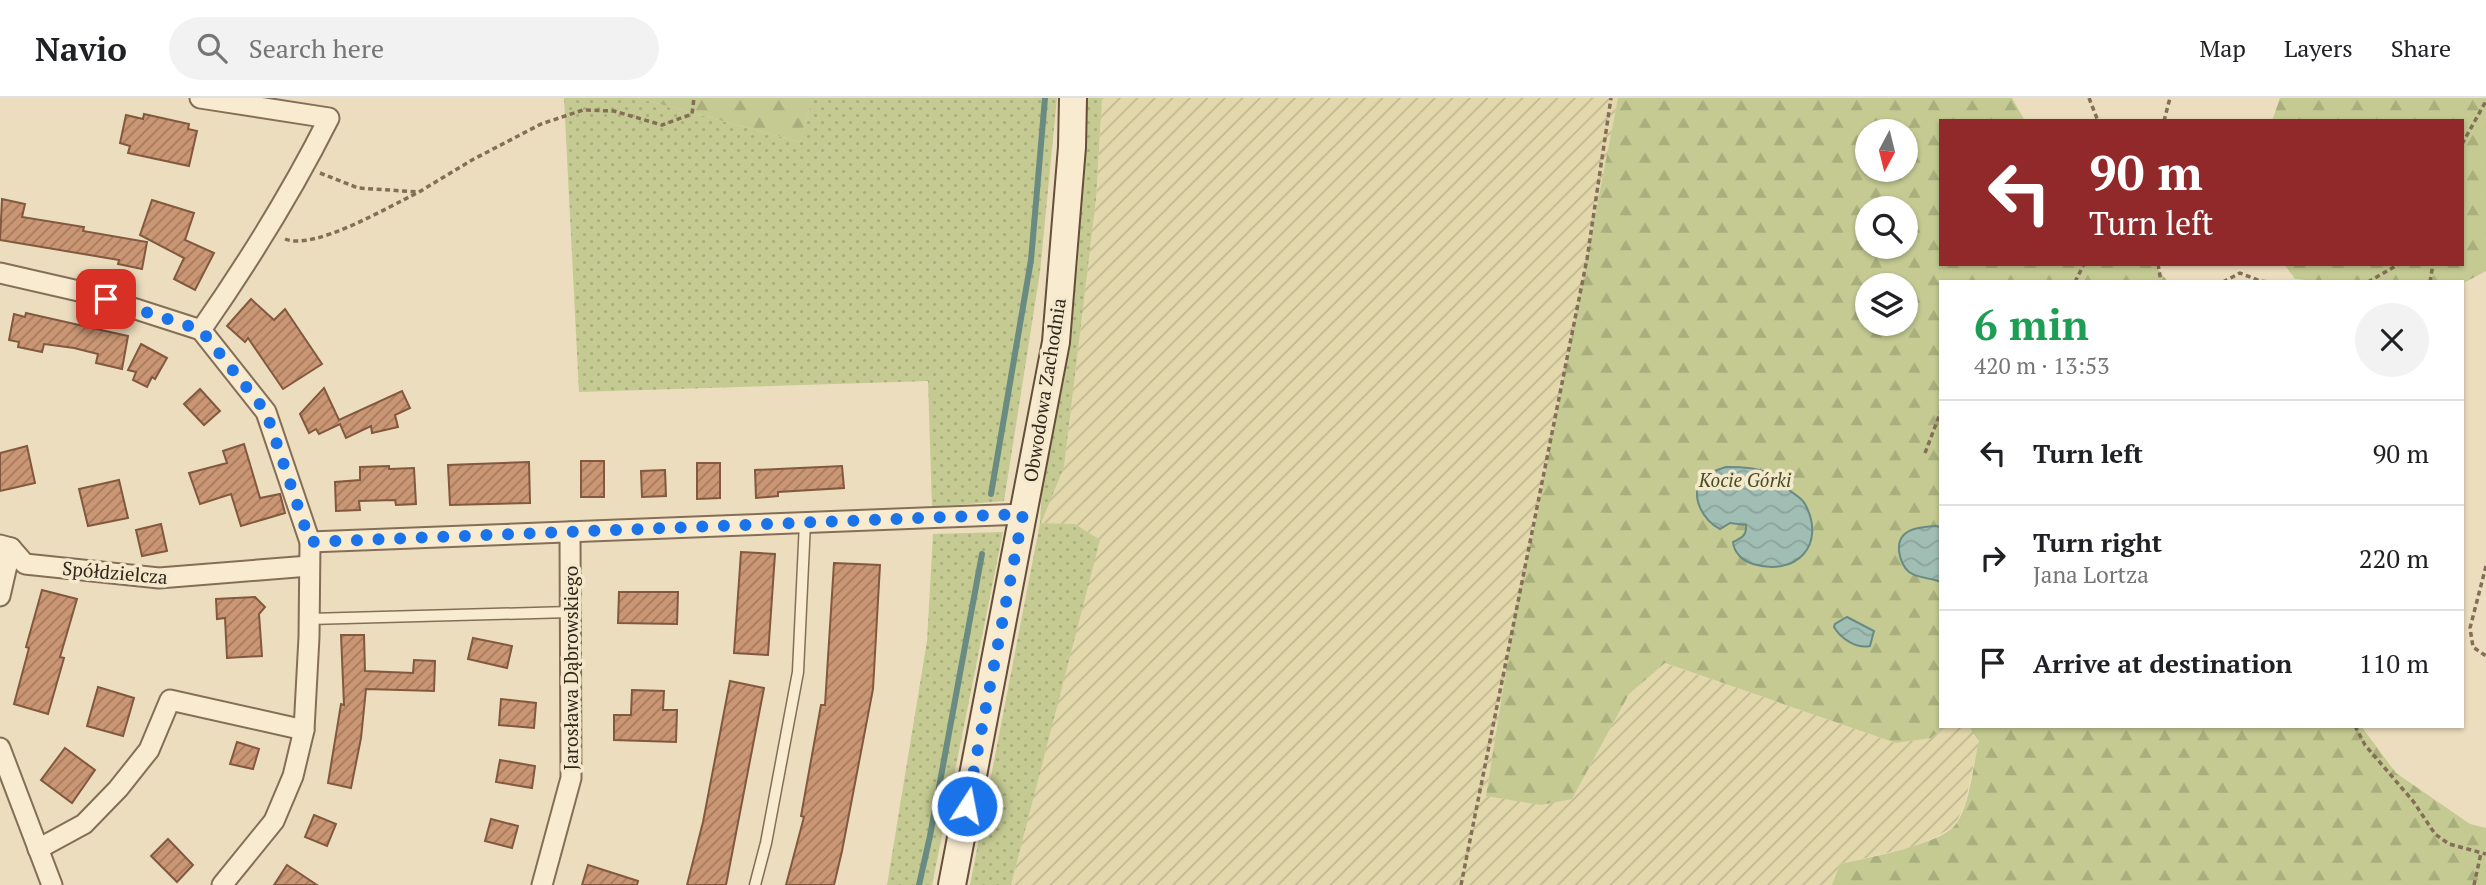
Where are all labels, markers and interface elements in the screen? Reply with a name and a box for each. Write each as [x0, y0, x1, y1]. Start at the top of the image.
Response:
search box [169, 17, 659, 80]
text: Navio [35, 27, 127, 70]
icon: search [193, 29, 231, 67]
text: Search here [249, 31, 384, 65]
text: Map [2199, 32, 2246, 64]
text: Layers [2284, 32, 2353, 64]
text: Share [2391, 32, 2451, 64]
north arrow [1855, 119, 1918, 182]
map controls [1855, 119, 1918, 336]
text: 90 m [2089, 139, 2203, 204]
icon: left [1974, 147, 2065, 238]
button: search [1855, 196, 1918, 259]
text: Turn left [2089, 202, 2213, 244]
pin [76, 269, 136, 329]
button: layers [1855, 273, 1918, 336]
icon: arrive [87, 280, 125, 318]
street label: Obwodowa Zachodnia [1017, 296, 1071, 484]
text: 6 min [1974, 296, 2089, 352]
button: close [2355, 303, 2429, 377]
text: 420 m · 13:53 [1974, 350, 2109, 381]
icon: left [1974, 434, 2012, 472]
text: Turn left [2033, 436, 2143, 470]
text: 90 m [2373, 436, 2429, 470]
park label: Kocie Górki [1698, 467, 1792, 492]
text: Turn right [2033, 525, 2162, 559]
icon: right [1974, 539, 2012, 577]
text: 220 m [2359, 541, 2429, 575]
street label: Spółdzielcza [61, 555, 169, 589]
text: Jana Lortza [2033, 559, 2149, 590]
street label: Jarosława Dąbrowskiego [558, 566, 583, 770]
icon: arrive [1974, 644, 2012, 682]
text: Arrive at destination [2033, 646, 2292, 680]
text: 110 m [2359, 646, 2429, 680]
position arrow [930, 769, 1004, 843]

